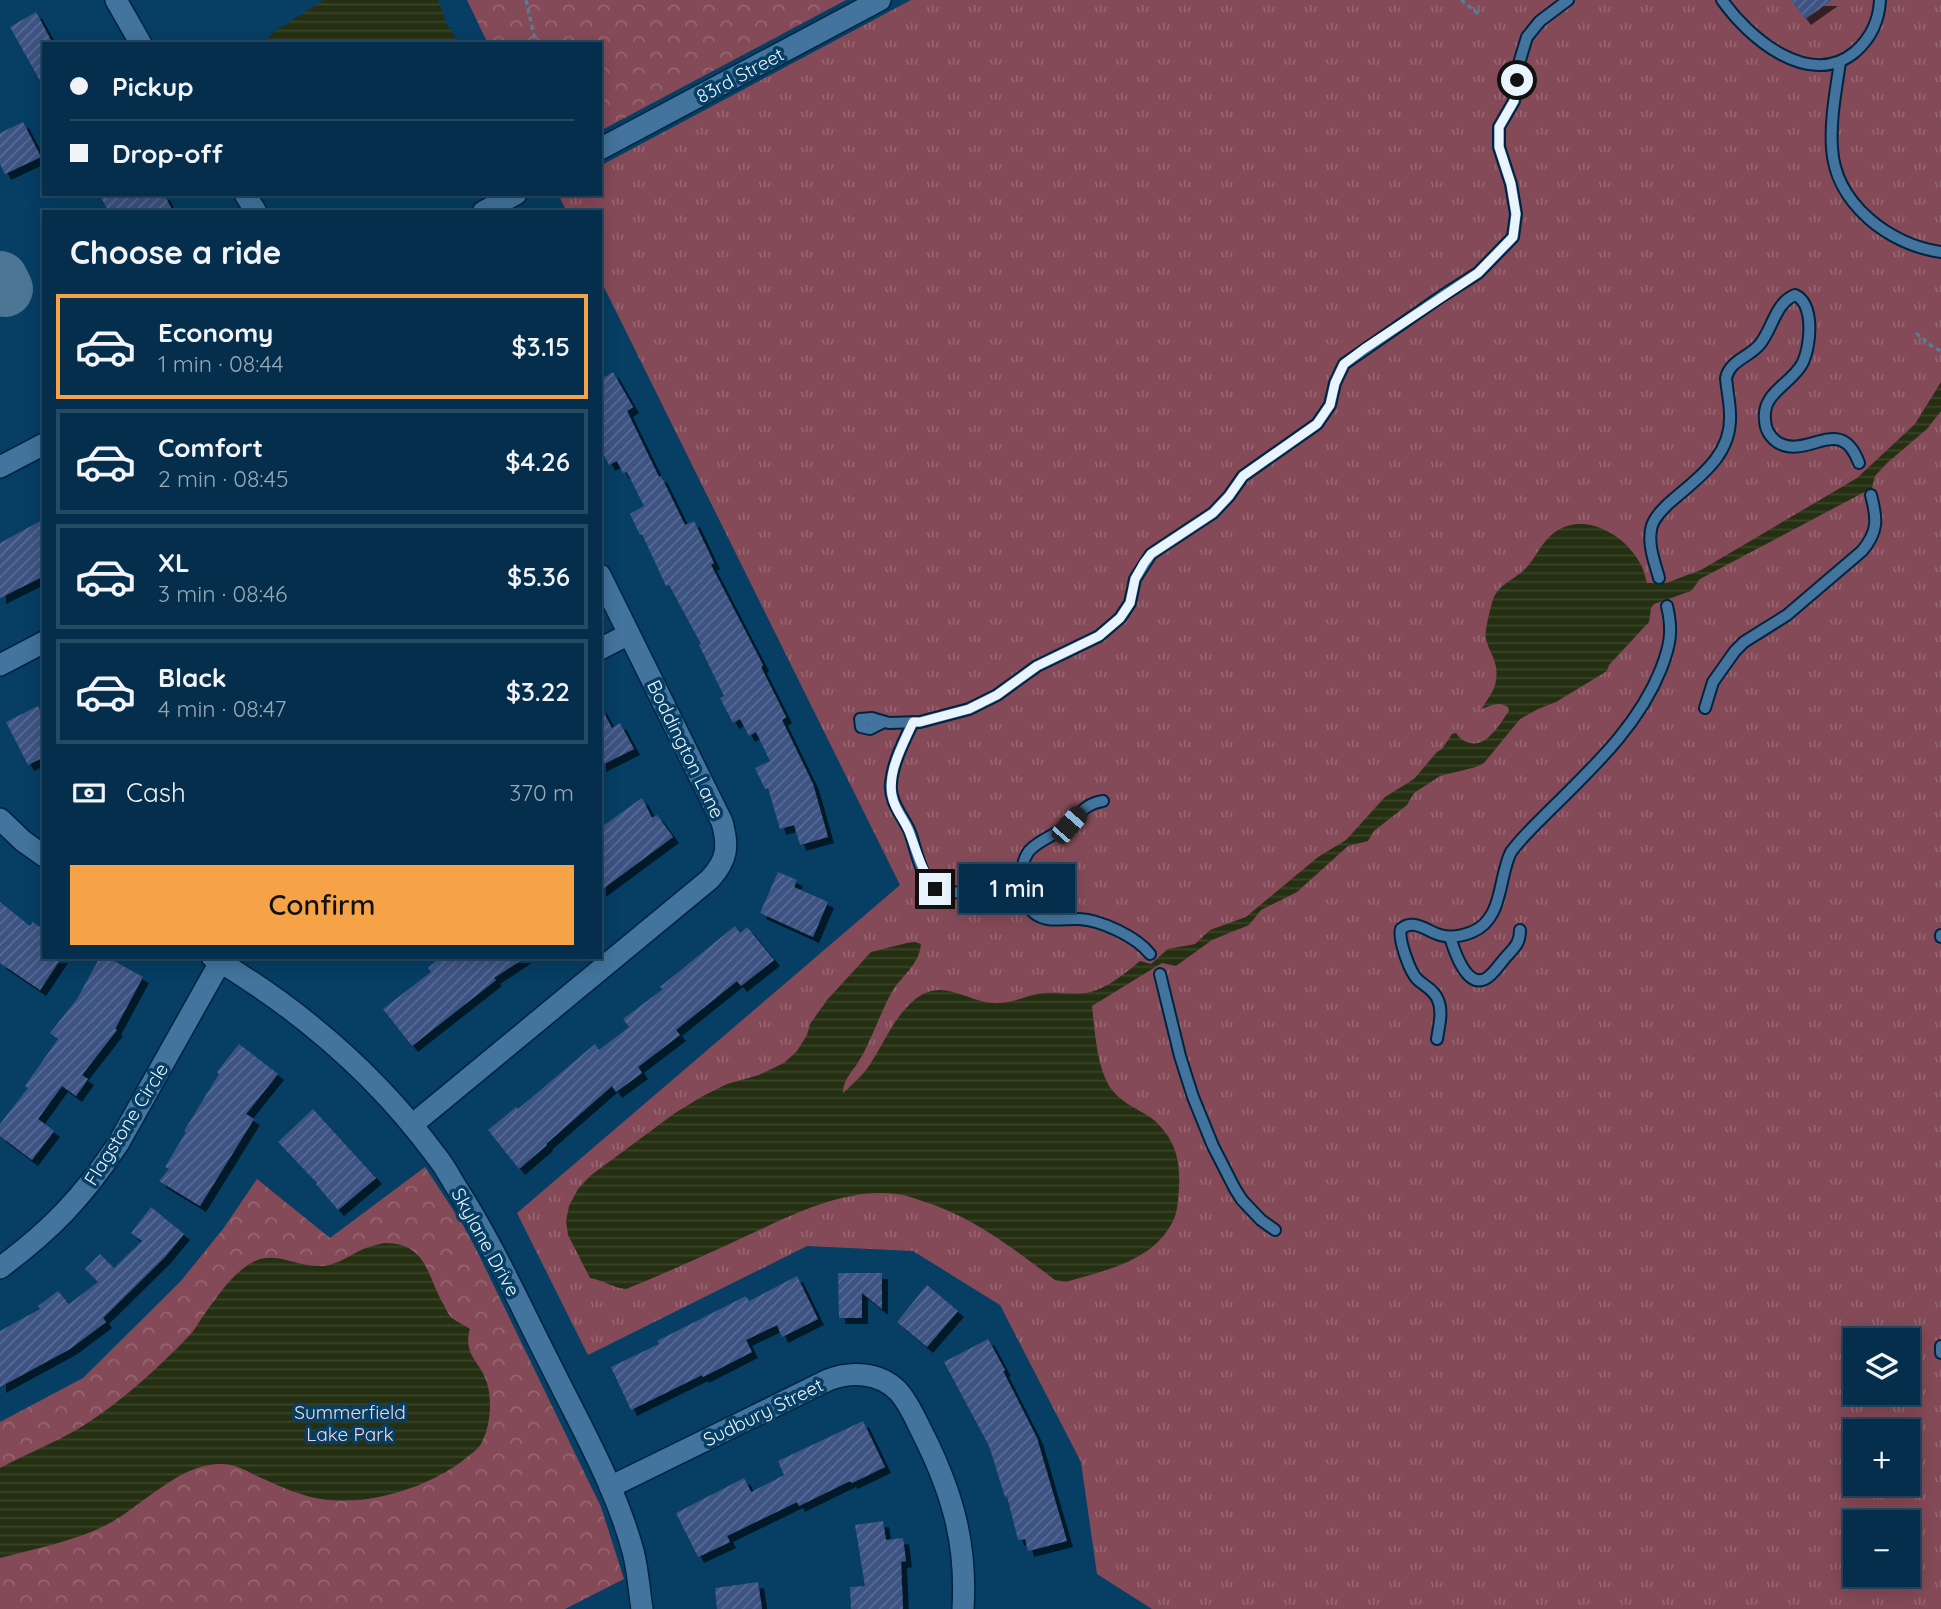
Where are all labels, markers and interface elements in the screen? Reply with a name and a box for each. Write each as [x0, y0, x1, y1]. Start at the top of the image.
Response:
street label: 83rd Street [692, 42, 788, 108]
route start [1501, 64, 1533, 96]
text: Pickup [112, 70, 194, 103]
text: Drop-off [112, 137, 223, 170]
text: Choose a ride [70, 232, 282, 272]
icon: car [74, 315, 137, 378]
text: Economy [158, 316, 273, 349]
text: $3.15 [512, 330, 570, 363]
text: 1 min · 08:44 [158, 349, 284, 378]
icon: car [74, 430, 137, 493]
text: Comfort [158, 431, 263, 464]
text: $4.26 [505, 445, 570, 478]
text: 2 min · 08:45 [158, 464, 289, 493]
icon: car [74, 545, 137, 608]
text: XL [158, 546, 190, 579]
text: $5.36 [507, 560, 570, 593]
text: 3 min · 08:46 [158, 579, 287, 608]
icon: car [74, 660, 137, 723]
text: Black [158, 661, 227, 694]
text: $3.22 [506, 675, 570, 708]
street label: Boddington Lane [642, 676, 730, 822]
text: 4 min · 08:47 [158, 694, 286, 723]
icon: cash [70, 774, 108, 812]
text: Cash [126, 776, 186, 809]
text: 370 m [509, 778, 574, 807]
car [1048, 802, 1091, 848]
callout: 1 min [960, 864, 1075, 914]
button: Confirm [70, 865, 574, 945]
route end [919, 873, 951, 905]
text: 1 min [989, 874, 1045, 903]
street label: Flagstone Circle [79, 1058, 173, 1190]
street label: Skylane Drive [446, 1184, 526, 1300]
map controls [1843, 1328, 1920, 1587]
button: layers [1843, 1328, 1920, 1405]
street label: Sudbury Street [699, 1373, 827, 1451]
park label: Summerfield Lake Park [294, 1400, 406, 1446]
button: + [1843, 1419, 1920, 1496]
button: − [1843, 1510, 1920, 1587]

